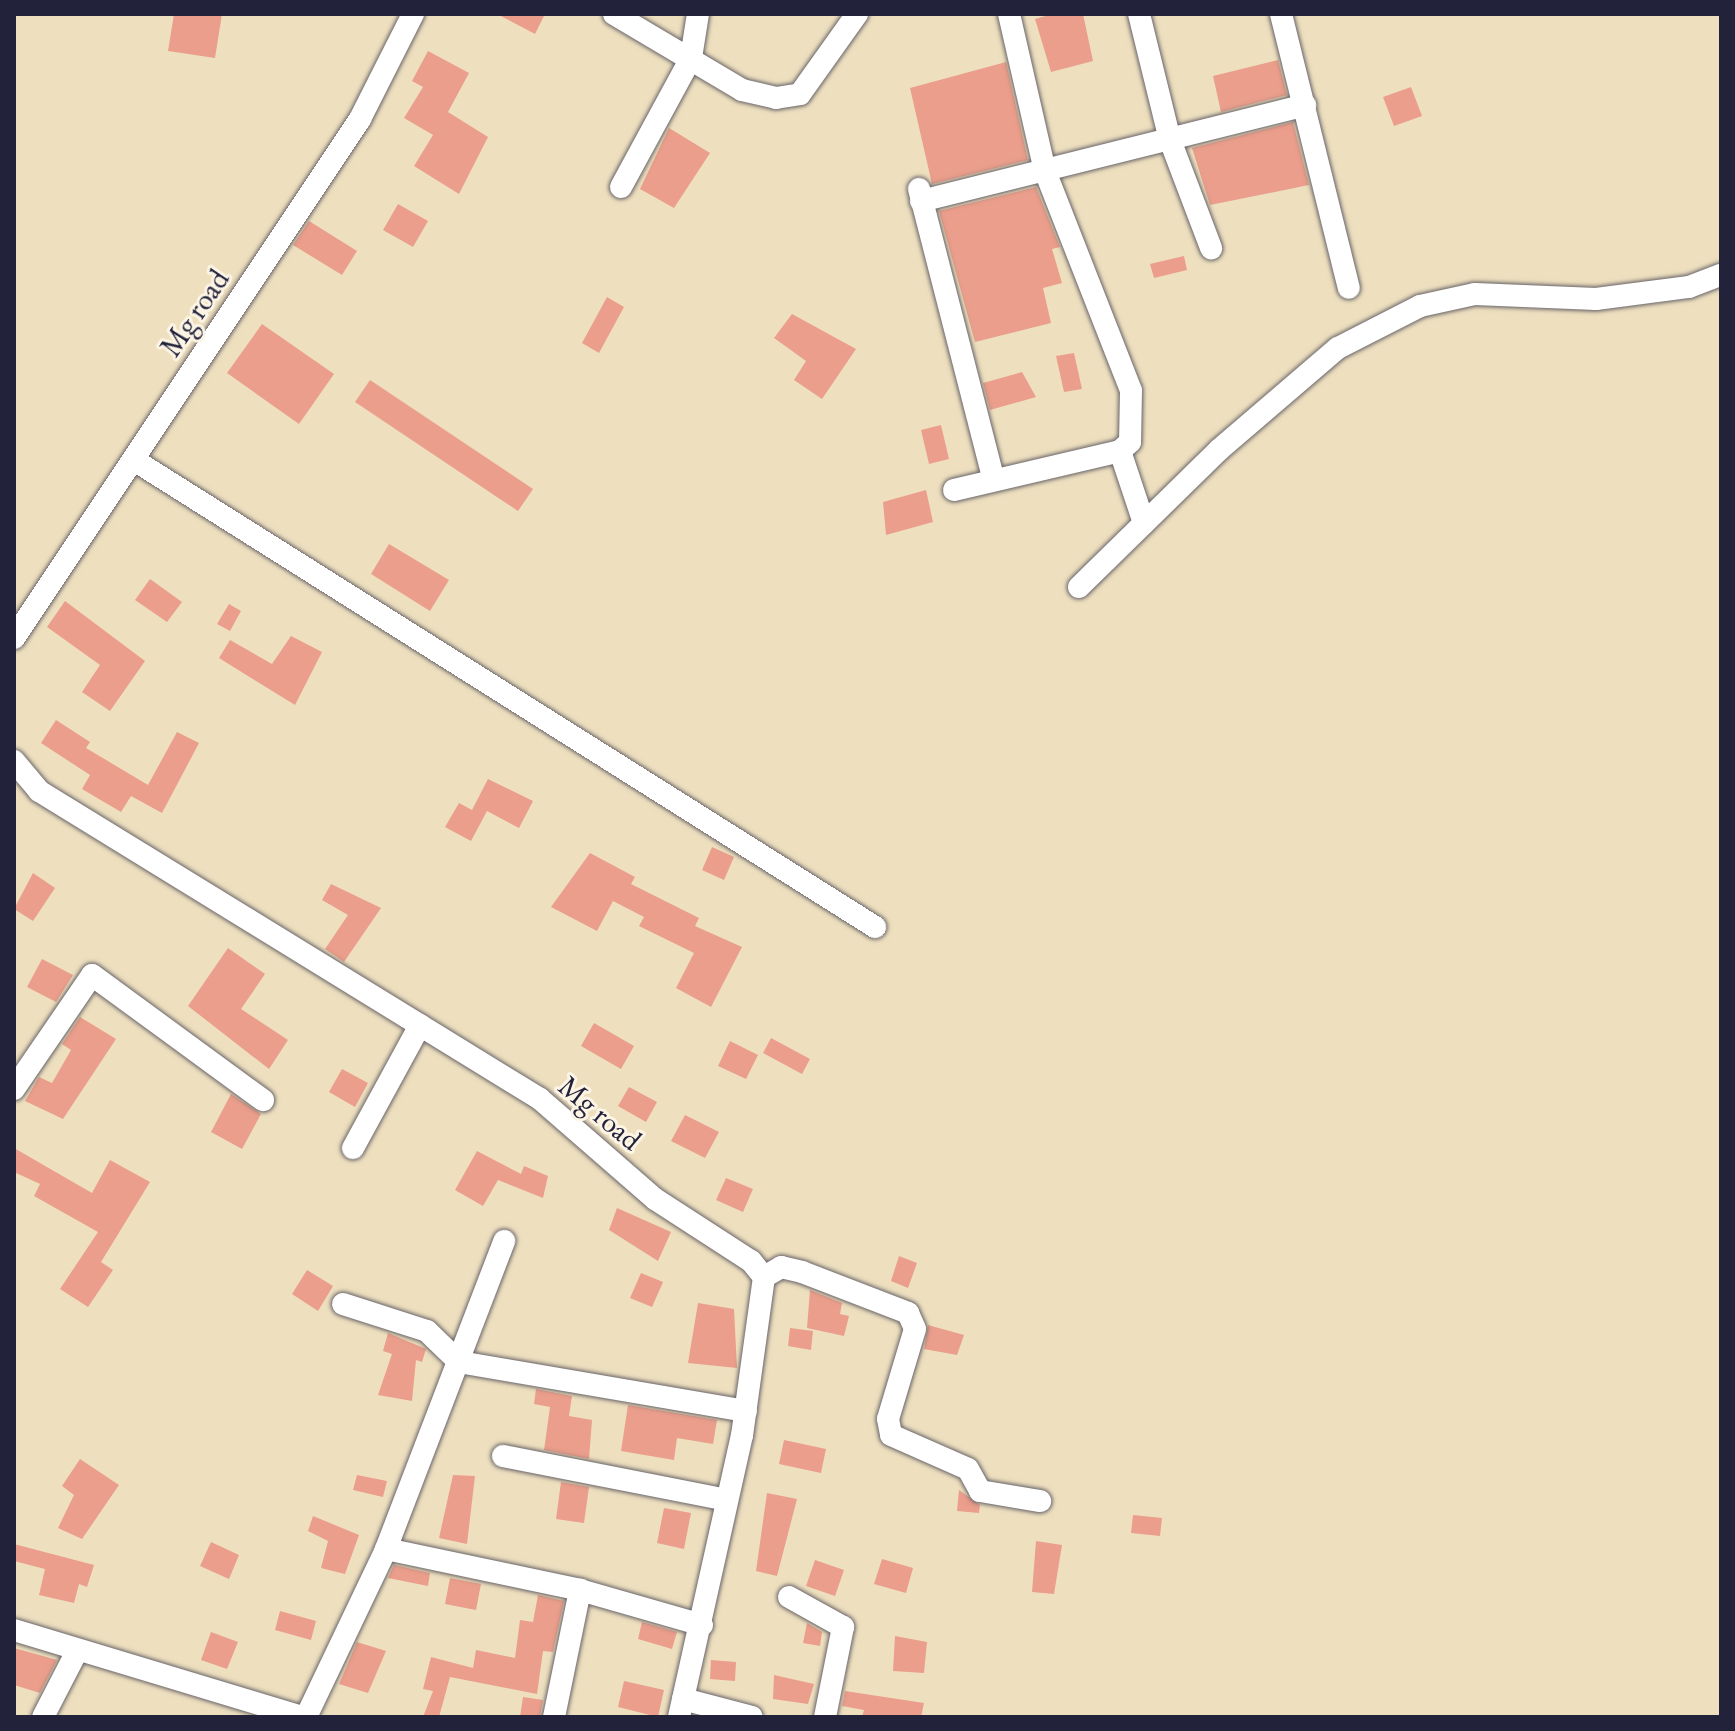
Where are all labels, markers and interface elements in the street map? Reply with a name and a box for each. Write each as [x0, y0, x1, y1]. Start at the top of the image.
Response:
street label: Mg road [153, 263, 237, 363]
street label: Mg road [551, 1068, 649, 1158]

